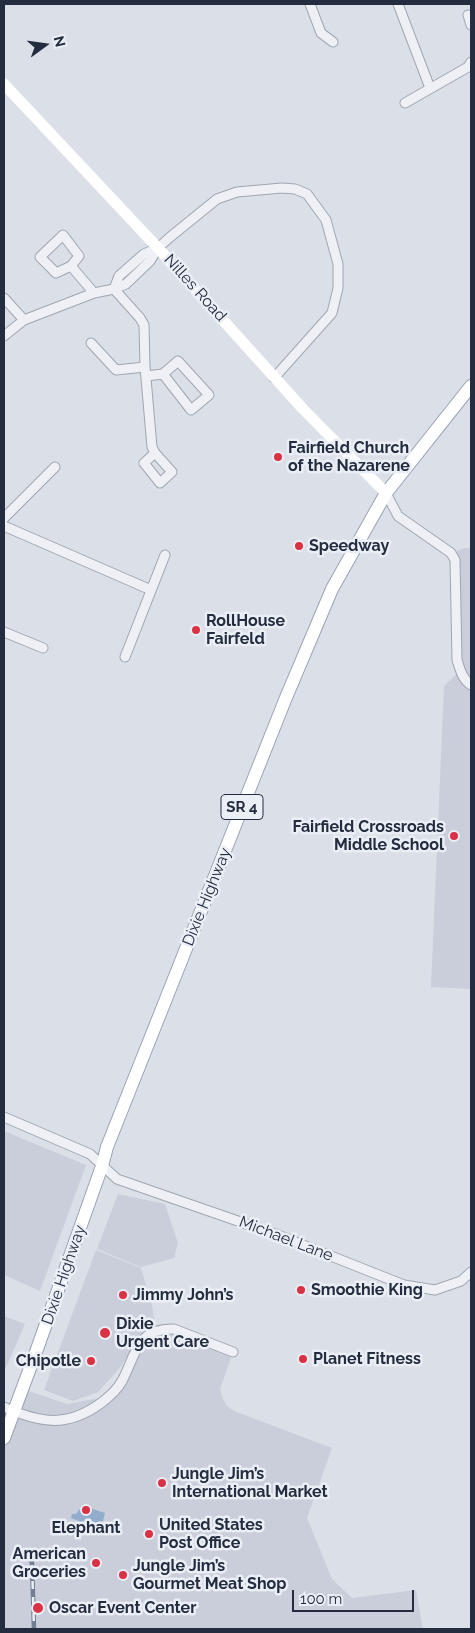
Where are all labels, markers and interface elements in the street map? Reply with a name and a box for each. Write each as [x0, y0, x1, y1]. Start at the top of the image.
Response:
north arrow [20, 20, 70, 70]
text: N [50, 34, 69, 48]
street label: Nilles Road [160, 250, 230, 326]
place label: Fairfield Church of the Nazarene [288, 438, 410, 476]
marker: Fairfield Church of the Nazarene [272, 451, 284, 463]
place label: Speedway [309, 536, 389, 556]
marker: Speedway [293, 540, 305, 552]
place label: RollHouse Fairfeld [206, 611, 285, 649]
marker: RollHouse Fairfeld [190, 624, 202, 636]
road number: SR 4 [221, 794, 263, 820]
place label: Fairfield Crossroads Middle School [292, 817, 444, 855]
marker: Fairfield Crossroads Middle School [448, 830, 460, 842]
street label: Dixie Highway [179, 845, 235, 949]
street label: Michael Lane [236, 1212, 336, 1266]
street label: Dixie Highway [38, 1223, 90, 1327]
place label: Smoothie King [311, 1280, 423, 1300]
marker: Smoothie King [295, 1284, 307, 1296]
place label: Jimmy John’s [133, 1285, 233, 1305]
marker: Jimmy John’s [117, 1289, 129, 1301]
place label: Dixie Urgent Care [116, 1314, 209, 1352]
marker: Dixie Urgent Care [98, 1326, 112, 1340]
place label: Planet Fitness [313, 1349, 421, 1369]
place label: Chipotle [16, 1351, 81, 1371]
marker: Planet Fitness [297, 1353, 309, 1365]
marker: Chipotle [85, 1355, 97, 1367]
place label: Jungle Jim’s International Market [172, 1464, 328, 1502]
marker: Jungle Jim’s International Market [156, 1477, 168, 1489]
marker: Elephant [80, 1504, 92, 1516]
place label: United States Post Office [159, 1515, 263, 1553]
place label: Elephant [51, 1518, 121, 1538]
marker: United States Post Office [143, 1528, 155, 1540]
place label: American Groceries [12, 1544, 86, 1582]
place label: Jungle Jim’s Gourmet Meat Shop [133, 1556, 286, 1594]
marker: American Groceries [90, 1557, 102, 1569]
marker: Jungle Jim’s Gourmet Meat Shop [117, 1569, 129, 1581]
scale bar [295, 1580, 418, 1612]
text: 100 m [300, 1590, 342, 1608]
place label: Oscar Event Center [49, 1598, 196, 1618]
marker: Oscar Event Center [31, 1601, 45, 1615]

